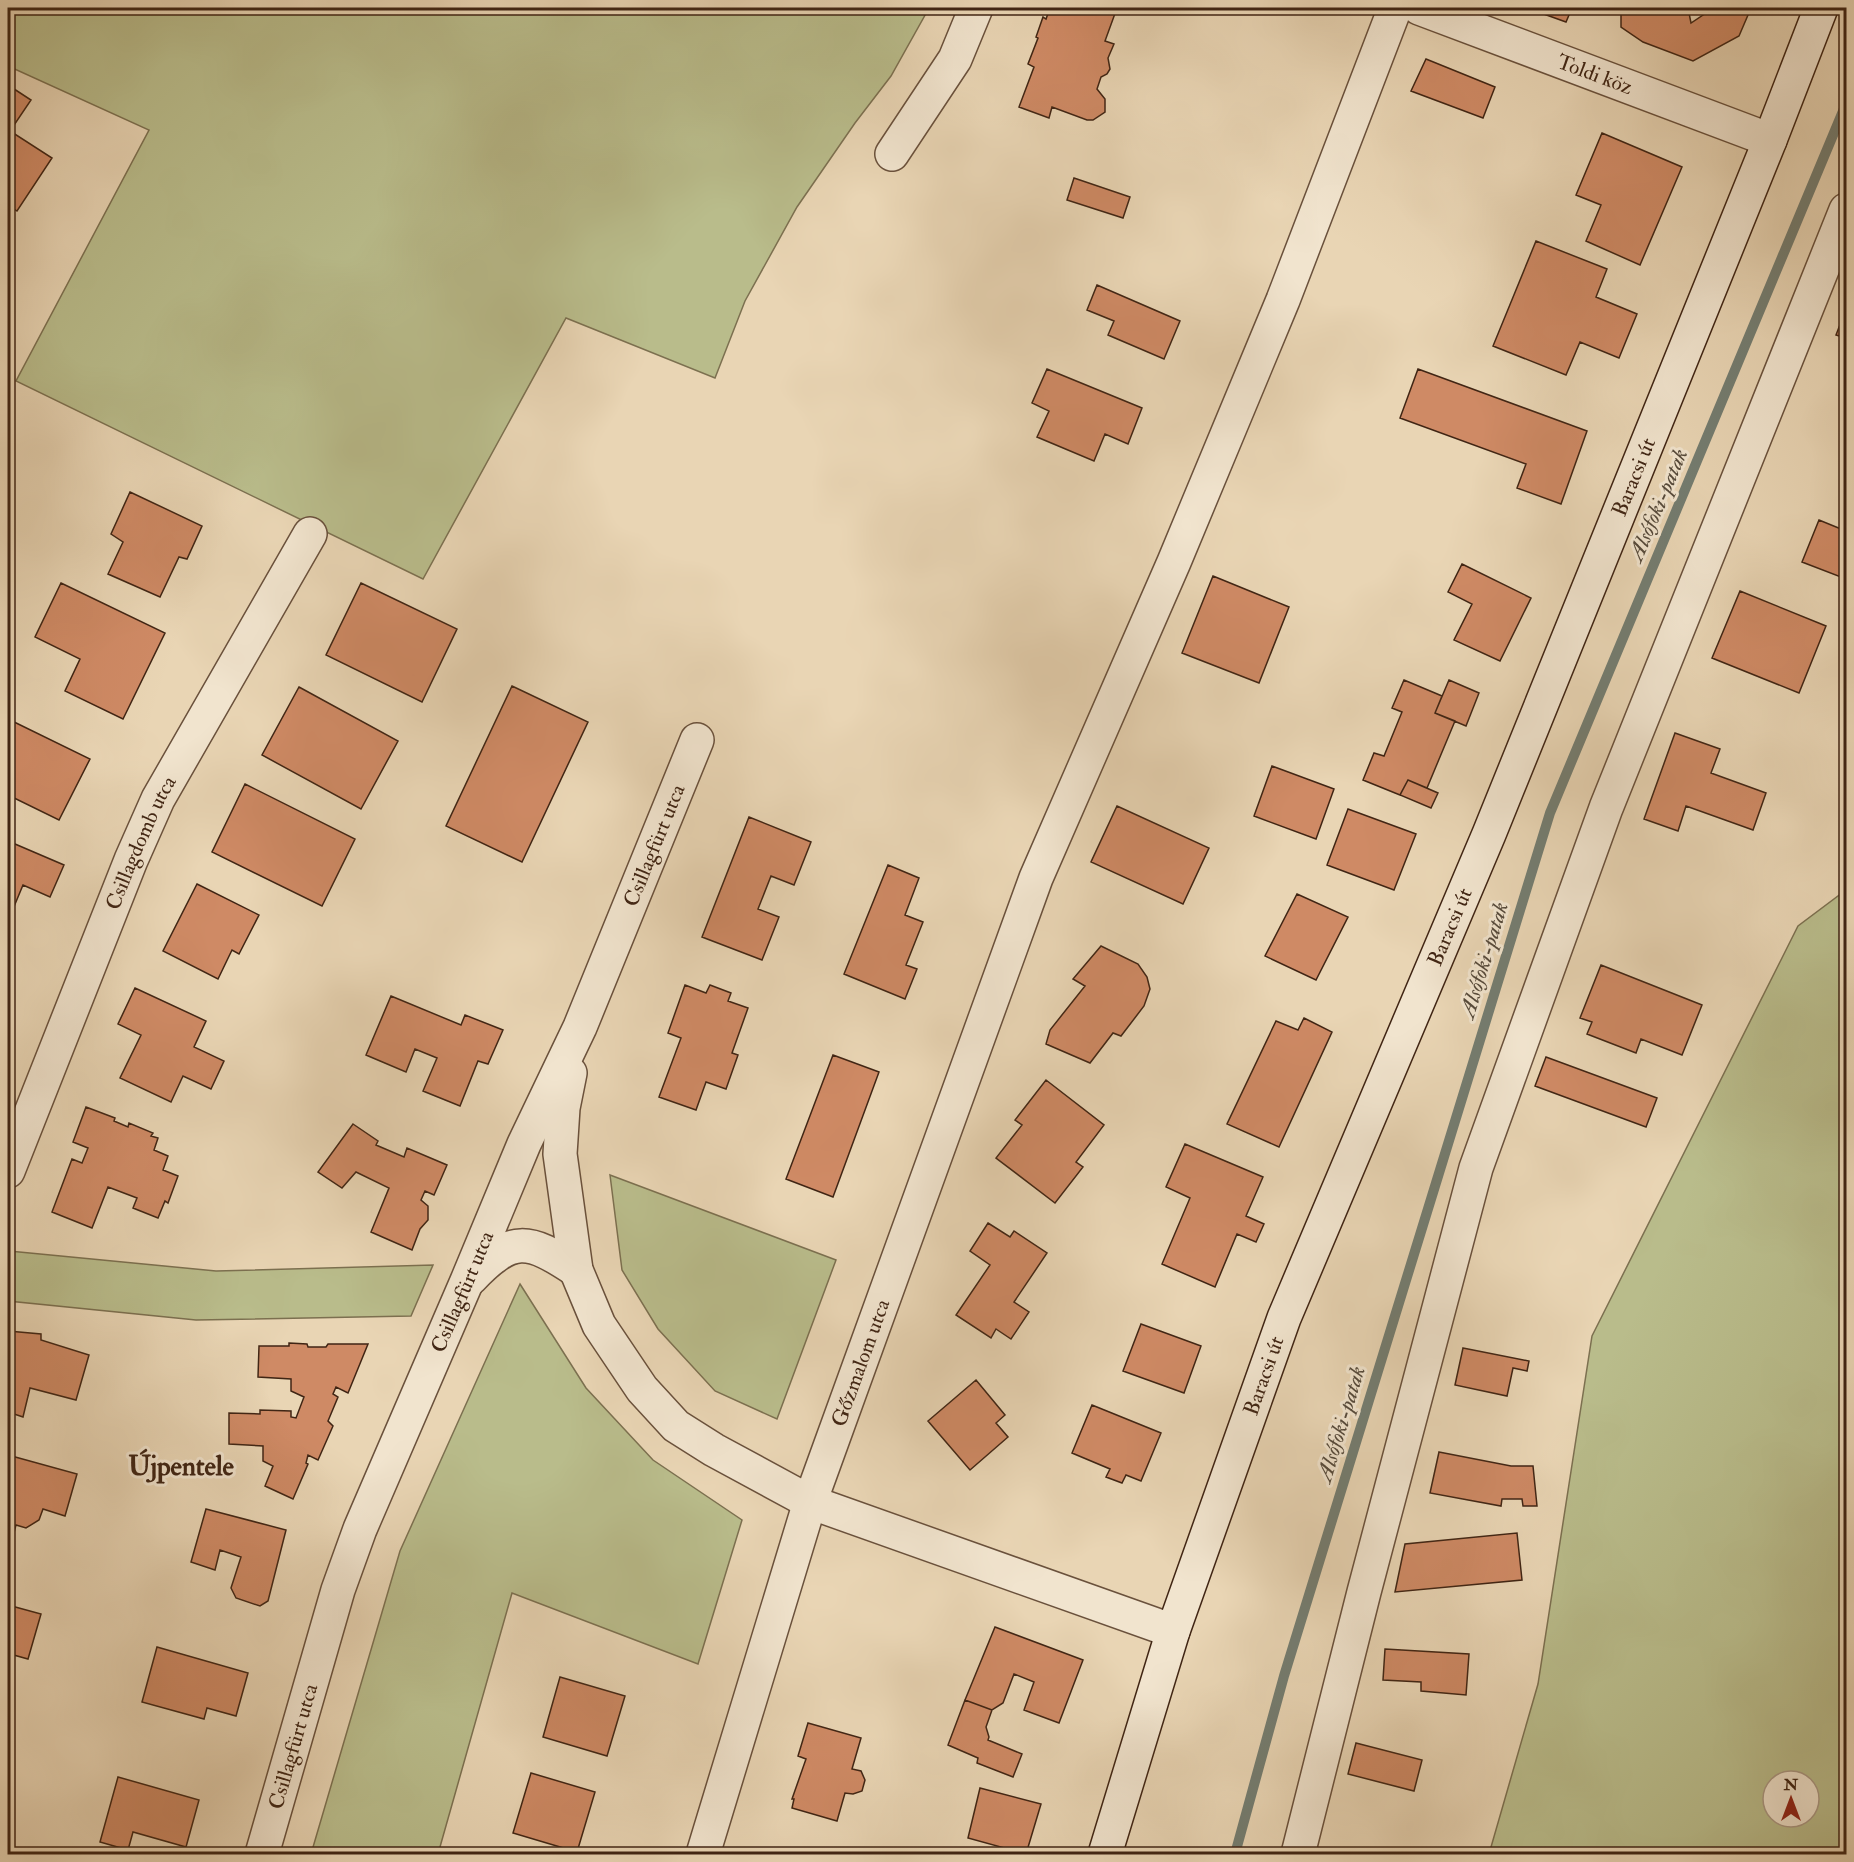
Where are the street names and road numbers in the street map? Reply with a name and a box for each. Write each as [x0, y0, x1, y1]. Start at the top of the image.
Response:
street label: Toldi köz [1553, 48, 1636, 101]
street label: Baracsi út [1606, 434, 1662, 520]
street label: Csillagdomb utca [99, 770, 182, 914]
street label: Csillagfürt utca [617, 780, 691, 910]
street label: Baracsi út [1421, 884, 1478, 970]
street label: Csillagfürt utca [424, 1226, 500, 1357]
street label: Gőzmalom utca [825, 1295, 896, 1430]
street label: Baracsi út [1237, 1332, 1290, 1419]
street label: Csillagfürt utca [262, 1680, 324, 1812]

